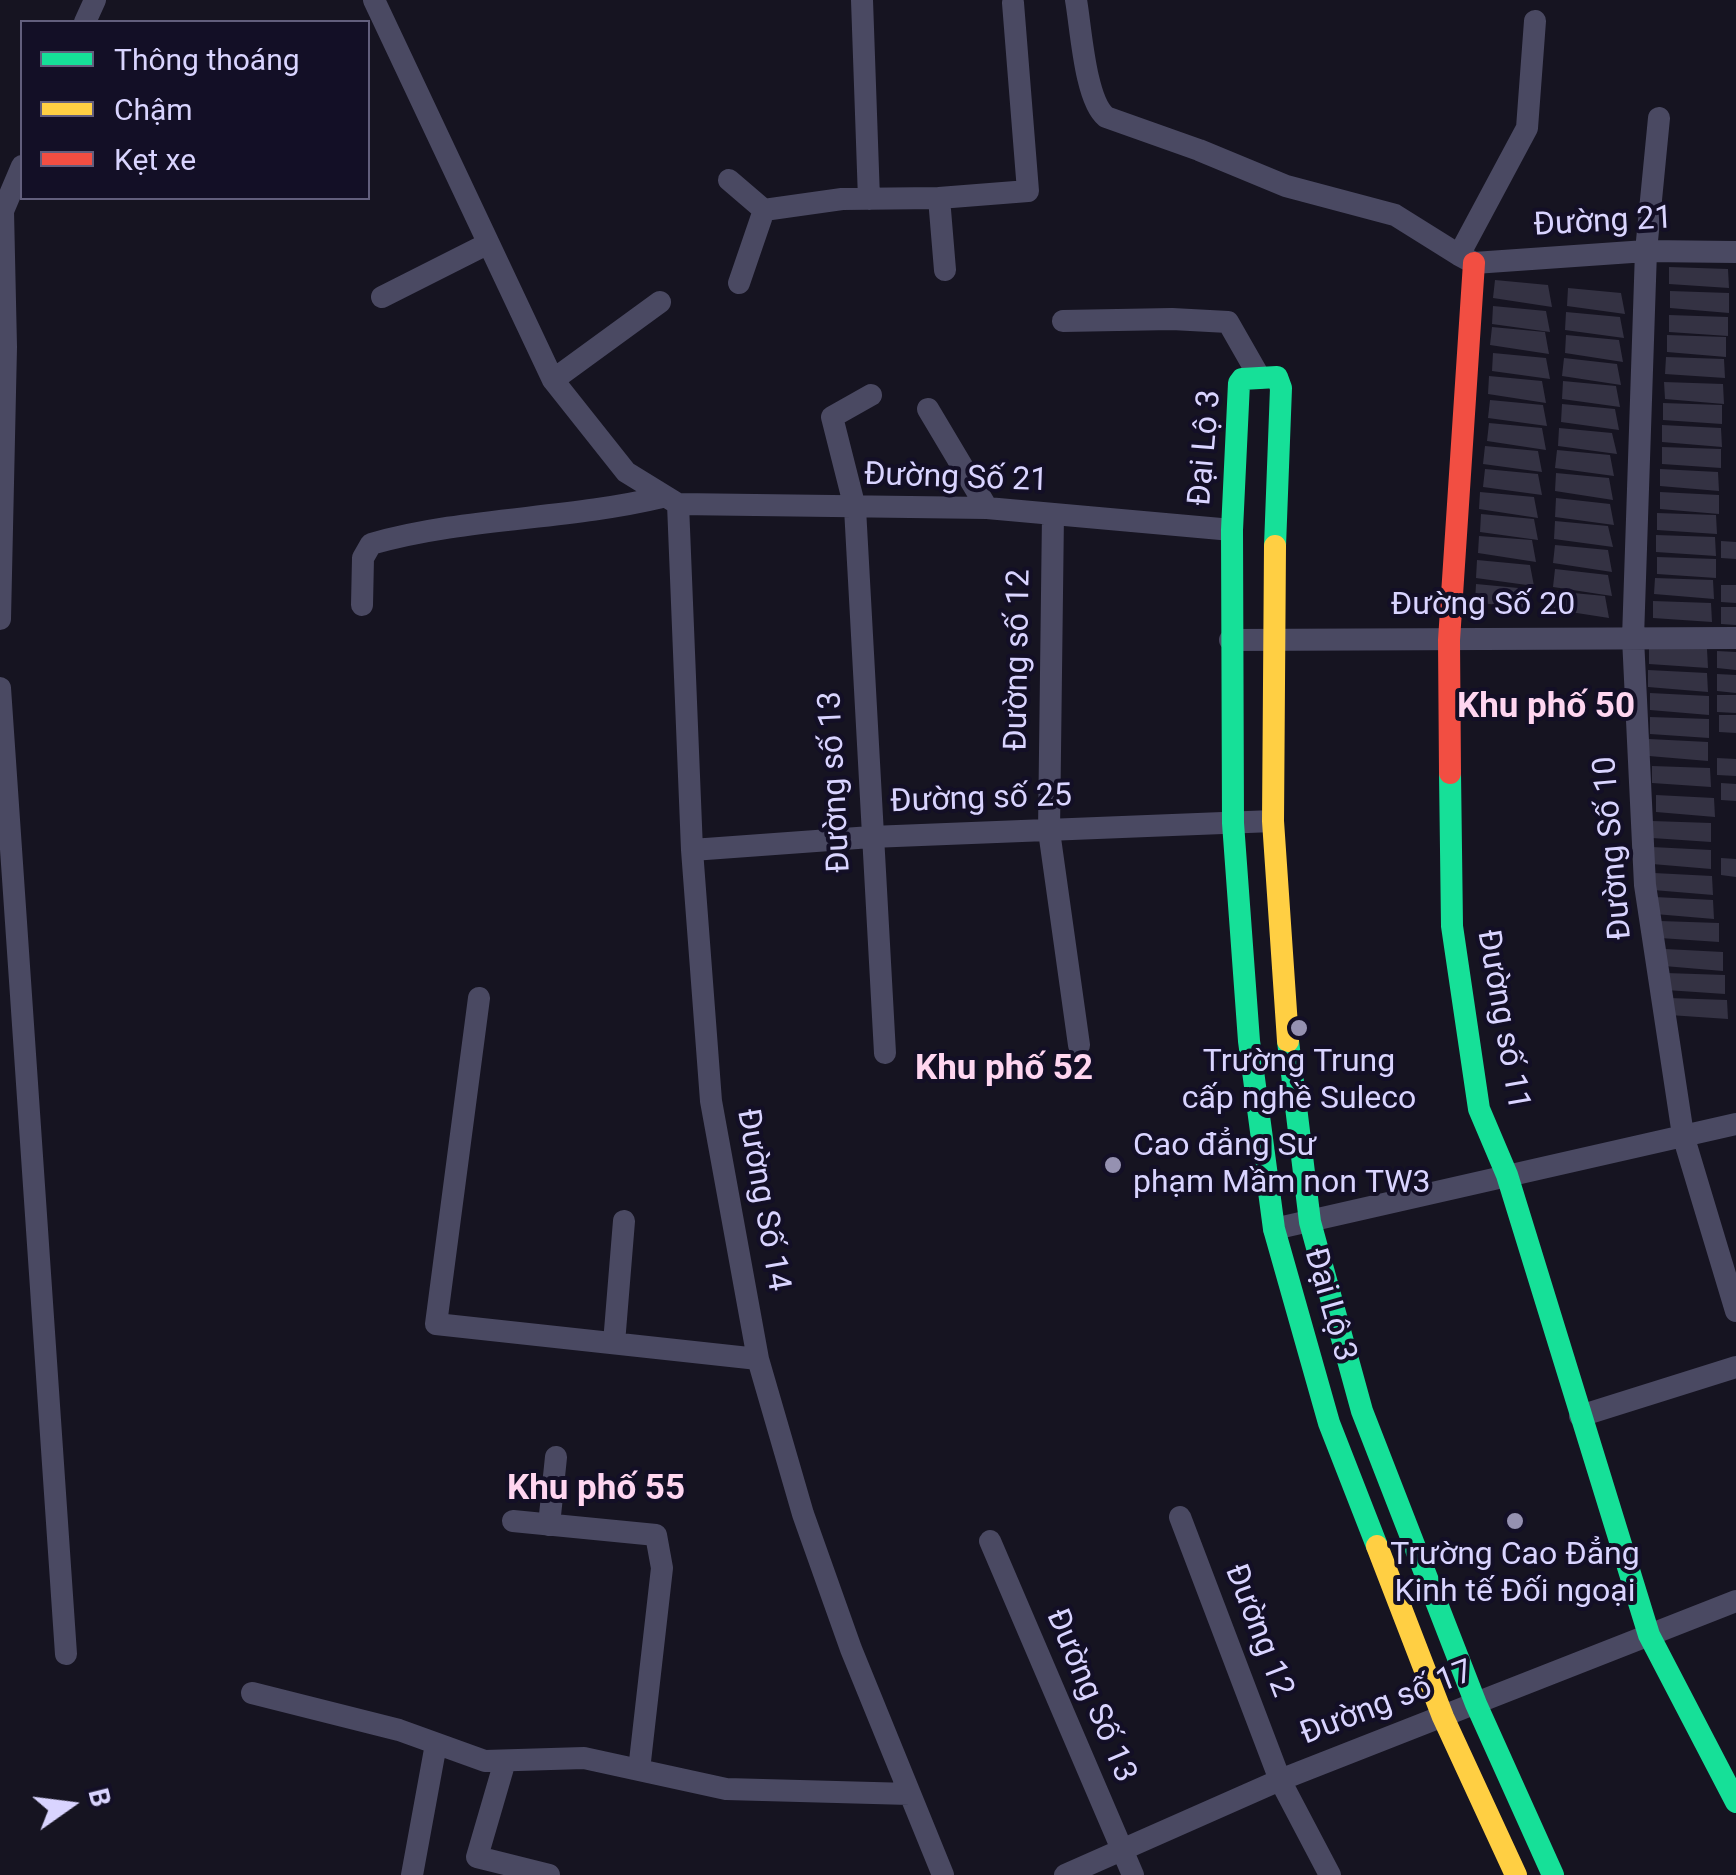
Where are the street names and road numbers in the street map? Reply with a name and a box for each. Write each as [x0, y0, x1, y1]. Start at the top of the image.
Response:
street label: Đường 21 [1533, 200, 1673, 246]
street label: Đại Lộ 3 [1182, 389, 1230, 507]
street label: Đường Số 21 [863, 457, 1049, 501]
street label: Đường số 12 [998, 569, 1040, 751]
street label: Đường Số 20 [1391, 587, 1575, 625]
street label: Đường số 13 [812, 690, 860, 874]
street label: Đường Số 10 [1587, 755, 1641, 941]
street label: Đường số 25 [889, 778, 1073, 822]
street label: Đường số 11 [1467, 927, 1537, 1113]
street label: Đường Số 14 [727, 1106, 797, 1294]
street label: Đại Lộ 3 [1295, 1244, 1363, 1366]
street label: Đường 12 [1215, 1559, 1301, 1703]
street label: Đường Số 13 [1036, 1604, 1144, 1788]
street label: Đường số 17 [1295, 1653, 1479, 1755]

